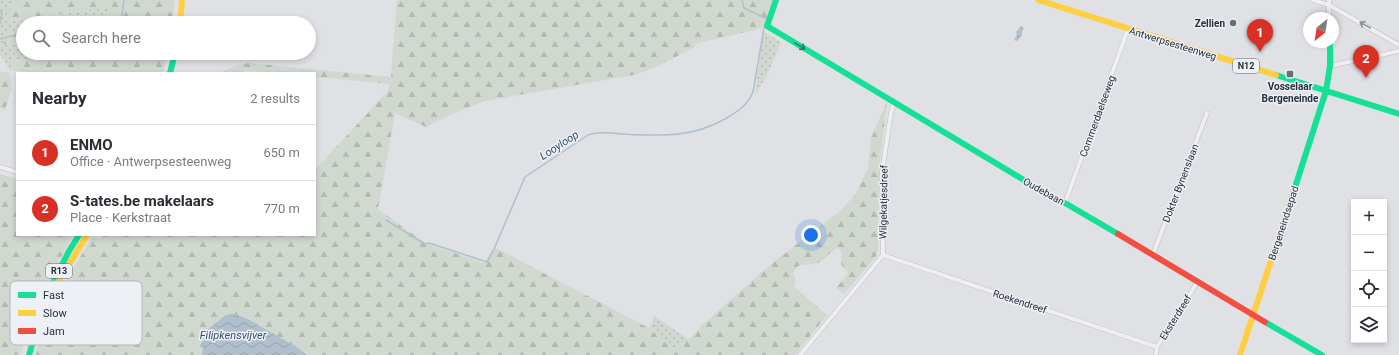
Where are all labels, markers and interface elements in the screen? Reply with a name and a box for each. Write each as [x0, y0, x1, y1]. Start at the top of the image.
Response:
north arrow [1303, 12, 1339, 48]
search box [16, 16, 316, 60]
place label: Zellien [1195, 18, 1225, 29]
marker: Zellien [1228, 18, 1238, 28]
pin: 1 [1247, 19, 1273, 52]
one-way arrow [1359, 21, 1371, 28]
street label: Antwerpsesteenweg [1128, 25, 1218, 62]
icon: search [30, 27, 52, 49]
text: Search here [62, 29, 141, 47]
one-way arrow [794, 42, 806, 50]
pin: 2 [1353, 45, 1379, 78]
road number: N12 [1233, 59, 1259, 73]
marker: Vosselaar Bergeneinde [1285, 69, 1295, 79]
street label: Commerdaelseweg [1078, 74, 1117, 158]
place label: Vosselaar Bergeneinde [1262, 81, 1319, 104]
text: Nearby [32, 88, 87, 108]
text: 2 results [250, 91, 300, 106]
water label: Looyloop [537, 128, 581, 163]
text: ENMO [70, 136, 113, 154]
street label: Dokter Bynenslaan [1160, 142, 1200, 224]
text: 1 [41, 145, 49, 160]
text: 650 m [263, 145, 300, 160]
text: Office · Antwerpsesteenweg [70, 154, 231, 169]
street label: Wilgekatjesdreef [877, 164, 890, 239]
street label: Oudebaan [1021, 176, 1066, 207]
street label: Bergeneindsepad [1266, 185, 1301, 262]
text: S-tates.be makelaars [70, 192, 214, 210]
map controls [1351, 199, 1387, 343]
button: + [1351, 199, 1387, 235]
text: 2 [41, 201, 49, 216]
text: 770 m [263, 201, 300, 216]
text: Place · Kerkstraat [70, 210, 171, 225]
your location [801, 225, 821, 245]
button: − [1351, 235, 1387, 271]
road number: R13 [46, 264, 72, 278]
button: locate [1351, 271, 1387, 307]
legend [10, 281, 142, 345]
street label: Roekendreef [992, 288, 1049, 316]
text: Fast [43, 289, 65, 302]
street label: Eksterdreef [1157, 292, 1194, 342]
text: Slow [43, 307, 67, 320]
button: layers [1351, 307, 1387, 343]
text: Jam [43, 325, 65, 338]
water label: Filipkensvijver [200, 329, 267, 342]

